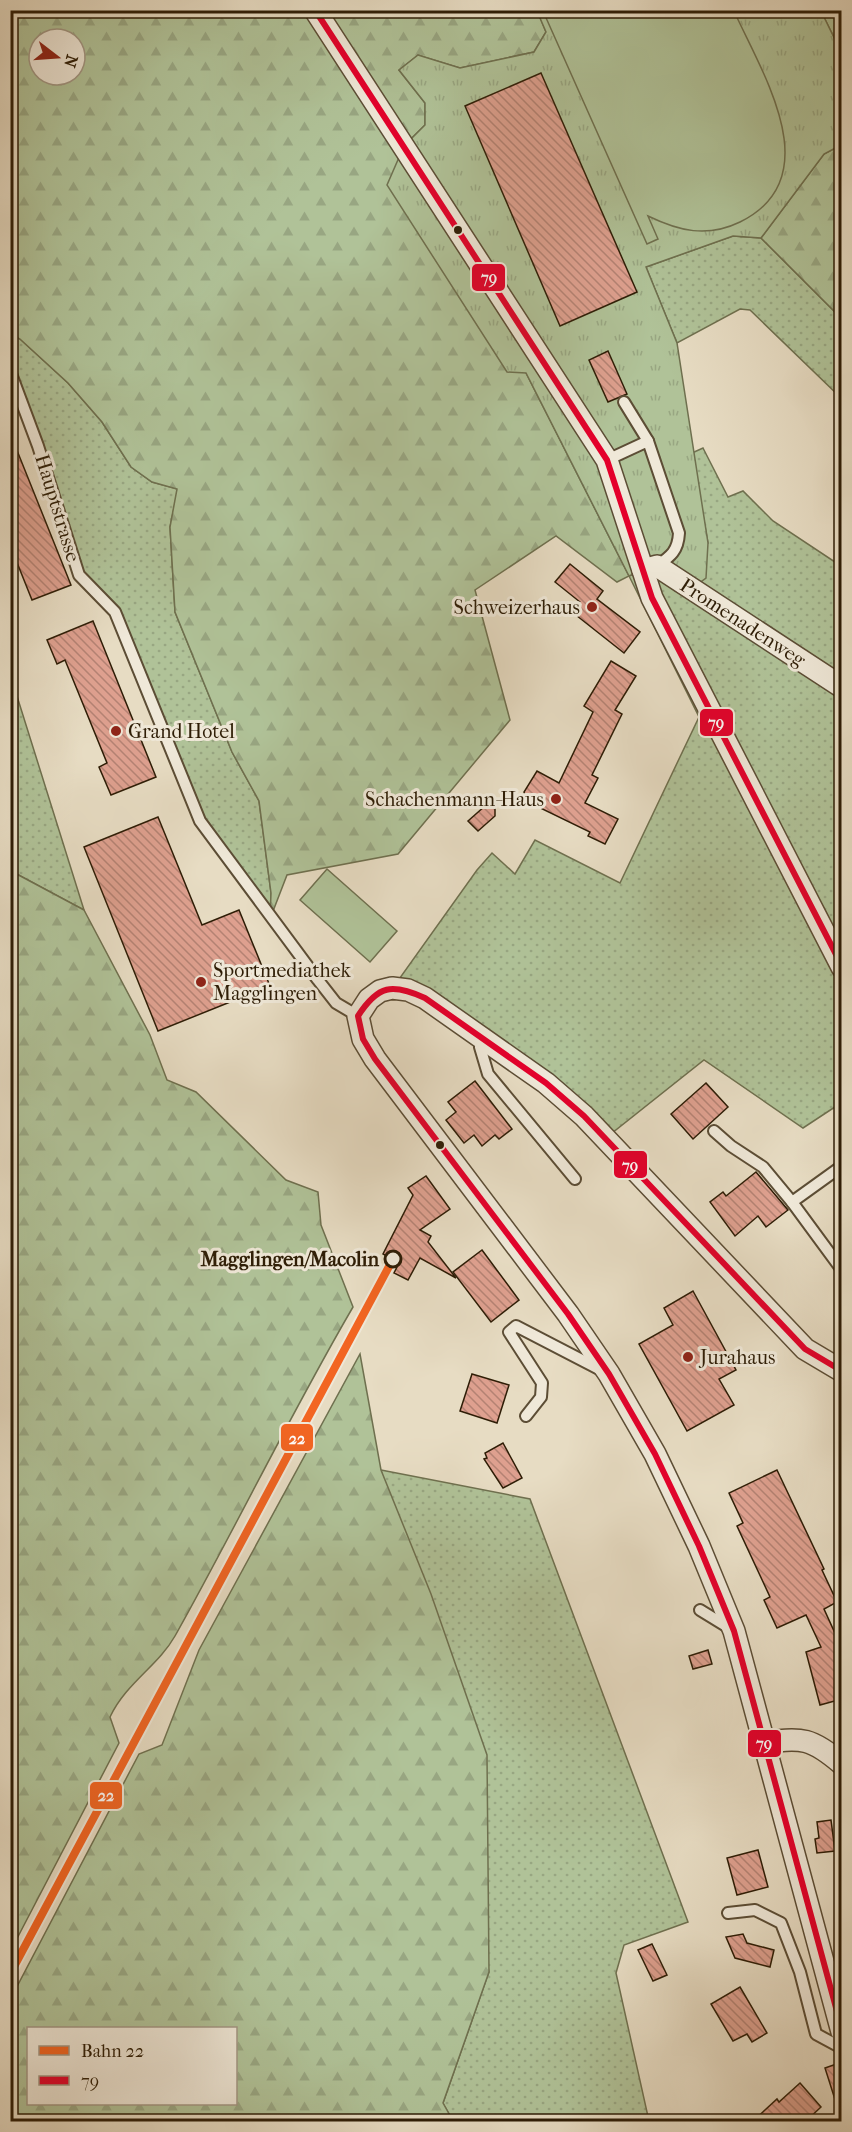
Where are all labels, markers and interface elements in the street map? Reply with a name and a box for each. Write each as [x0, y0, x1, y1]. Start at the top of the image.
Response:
north arrow [27, 27, 87, 87]
text: N [60, 53, 82, 71]
unlabelled marker [452, 224, 464, 236]
line badge: 79 [471, 263, 506, 292]
text: 79 [480, 268, 497, 288]
street label: Hauptstrasse [30, 452, 85, 565]
street label: Promenadenweg [676, 573, 810, 672]
place label: Schweizerhaus [454, 596, 580, 619]
marker: Schweizerhaus [585, 600, 599, 614]
line badge: 79 [699, 708, 734, 737]
text: 79 [707, 713, 724, 733]
place label: Grand Hotel [128, 720, 235, 743]
marker: Grand Hotel [109, 724, 123, 738]
place label: Schachenmann-Haus [365, 788, 544, 811]
marker: Schachenmann-Haus [549, 792, 563, 806]
place label: Sportmediathek Magglingen [213, 959, 352, 1005]
marker: Sportmediathek Magglingen [194, 975, 208, 989]
unlabelled marker [434, 1139, 446, 1151]
line badge: 79 [613, 1150, 648, 1179]
text: 79 [621, 1156, 638, 1176]
place label: Magglingen/Macolin [200, 1248, 379, 1271]
marker: Magglingen/Macolin [384, 1250, 402, 1268]
place label: Jurahaus [698, 1346, 775, 1369]
marker: Jurahaus [681, 1350, 695, 1364]
line badge: 22 [280, 1423, 314, 1452]
text: 22 [289, 1429, 305, 1448]
line badge: 79 [747, 1729, 782, 1758]
text: 79 [755, 1734, 772, 1754]
line badge: 22 [89, 1781, 123, 1810]
text: 22 [98, 1786, 114, 1805]
legend [27, 2027, 237, 2105]
text: Bahn 22 [81, 2041, 144, 2062]
text: 79 [81, 2071, 99, 2092]

